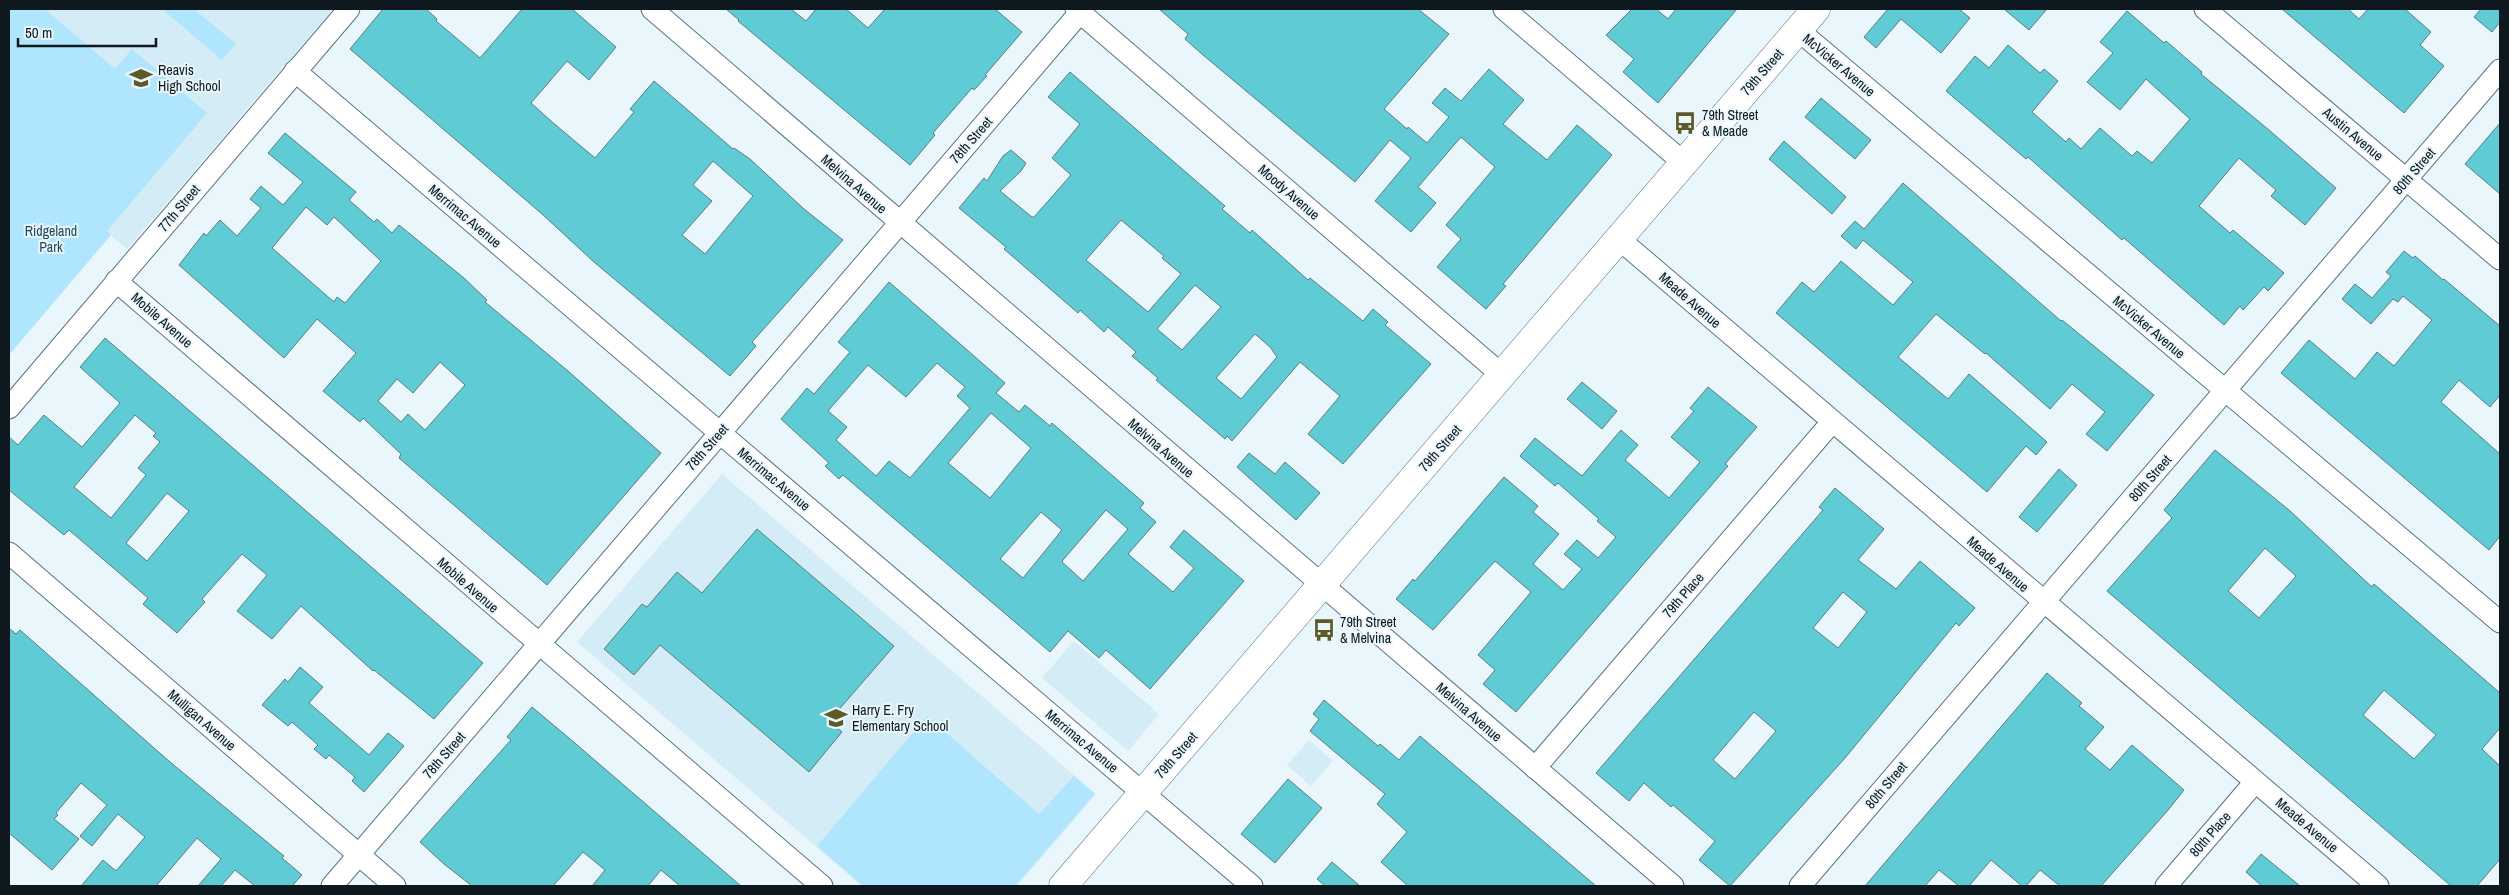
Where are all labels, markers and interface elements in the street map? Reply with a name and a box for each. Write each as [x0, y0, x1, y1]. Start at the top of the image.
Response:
scale bar [18, 15, 155, 47]
text: 50 m [25, 22, 52, 43]
street label: McVicker Avenue [1799, 30, 1879, 100]
street label: 79th Street [1737, 45, 1787, 99]
place label: Reavis High School [158, 61, 221, 95]
school or university icon: Reavis High School [128, 65, 154, 91]
street label: Austin Avenue [2318, 103, 2387, 165]
place label: 79th Street & Meade [1702, 106, 1758, 140]
bus stop icon: 79th Street & Meade [1672, 110, 1698, 136]
street label: 78th Street [946, 113, 996, 167]
street label: 80th Street [2389, 144, 2439, 198]
street label: Melvina Avenue [817, 150, 891, 218]
street label: Moody Avenue [1255, 160, 1323, 224]
street label: Merrimac Avenue [425, 180, 505, 252]
street label: 77th Street [154, 181, 204, 235]
park label: Ridgeland Park [25, 222, 77, 256]
street label: Meade Avenue [1655, 268, 1725, 332]
street label: Mobile Avenue [128, 288, 196, 352]
street label: McVicker Avenue [2109, 292, 2189, 362]
street label: Melvina Avenue [1124, 414, 1198, 482]
street label: 78th Street [682, 420, 732, 474]
street label: 79th Street [1415, 421, 1465, 475]
street label: Merrimac Avenue [734, 443, 814, 515]
street label: 80th Street [2125, 451, 2175, 505]
street label: Meade Avenue [1963, 532, 2033, 596]
street label: Mobile Avenue [434, 553, 502, 617]
street label: 79th Place [1658, 569, 1708, 621]
place label: 79th Street & Melvina [1340, 613, 1396, 647]
bus stop icon: 79th Street & Melvina [1311, 617, 1337, 643]
street label: Melvina Avenue [1432, 678, 1506, 746]
street label: Mulligan Avenue [164, 685, 240, 755]
place label: Harry E. Fry Elementary School [852, 701, 948, 735]
school or university icon: Harry E. Fry Elementary School [823, 705, 849, 731]
street label: Merrimac Avenue [1042, 705, 1122, 777]
street label: 78th Street [419, 728, 469, 782]
street label: 79th Street [1151, 728, 1201, 782]
street label: 80th Street [1861, 758, 1911, 812]
street label: Meade Avenue [2272, 794, 2342, 856]
street label: 80th Place [2185, 808, 2235, 860]

